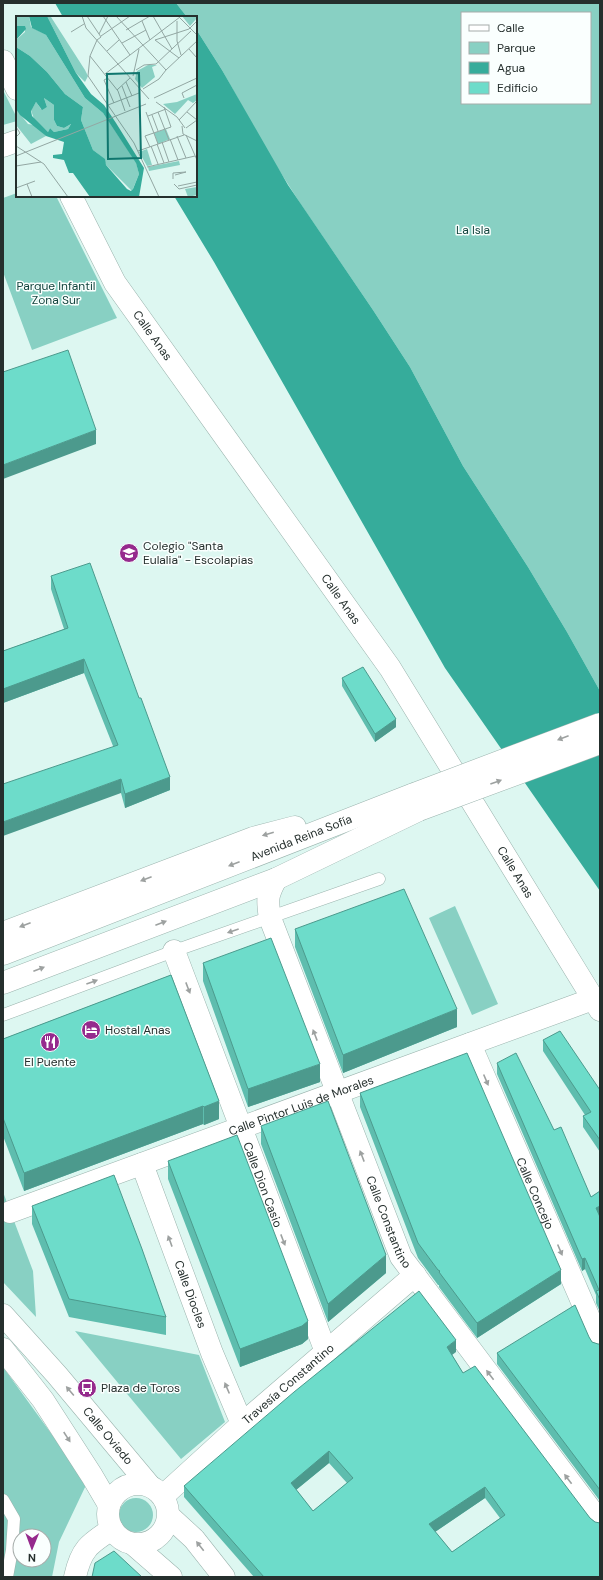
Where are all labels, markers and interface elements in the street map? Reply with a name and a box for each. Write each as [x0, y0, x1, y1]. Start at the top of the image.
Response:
legend [461, 12, 591, 104]
inset map [16, 16, 197, 197]
text: Calle [497, 20, 524, 36]
text: Parque [497, 40, 536, 56]
text: Agua [497, 60, 525, 76]
text: Edificio [497, 80, 538, 96]
park label: La Isla [456, 222, 490, 238]
park label: Parque Infantil Zona Sur [16, 278, 96, 308]
street label: Calle Anas [129, 307, 176, 364]
place label: Colegio "Santa Eulalia" - Escolapias [143, 538, 253, 568]
school or university icon: Colegio "Santa Eulalia" - Escolapias [118, 542, 140, 564]
street label: Calle Anas [317, 571, 364, 627]
one-way arrow [557, 735, 569, 741]
one-way arrow [490, 778, 502, 784]
street label: Avenida Reina Sofía [248, 811, 354, 865]
one-way arrow [262, 831, 274, 837]
street label: Calle Anas [493, 843, 537, 901]
one-way arrow [228, 861, 240, 867]
one-way arrow [140, 876, 152, 882]
one-way arrow [155, 919, 167, 925]
one-way arrow [18, 923, 30, 929]
one-way arrow [227, 928, 239, 934]
one-way arrow [34, 966, 46, 972]
one-way arrow [86, 978, 98, 984]
one-way arrow [185, 982, 191, 994]
hotel icon: Hostal Anas [80, 1019, 102, 1041]
place label: Hostal Anas [105, 1022, 171, 1038]
one-way arrow [311, 1029, 317, 1041]
restaurant icon: El Puente [39, 1031, 61, 1053]
place label: El Puente [24, 1054, 76, 1070]
street label: Calle Pintor Luis de Morales [226, 1072, 376, 1139]
one-way arrow [483, 1074, 489, 1086]
street label: Calle Dion Casio [239, 1140, 286, 1230]
one-way arrow [359, 1150, 365, 1162]
street label: Calle Concejo [512, 1155, 558, 1232]
street label: Calle Constantino [362, 1173, 415, 1272]
one-way arrow [167, 1234, 173, 1246]
one-way arrow [281, 1235, 287, 1247]
one-way arrow [557, 1245, 563, 1257]
street label: Calle Diocles [170, 1258, 210, 1331]
street label: Travesía Constantino [239, 1340, 338, 1428]
one-way arrow [486, 1370, 494, 1381]
bus stop icon: Plaza de Toros [76, 1377, 98, 1399]
place label: Plaza de Toros [101, 1380, 180, 1396]
one-way arrow [223, 1382, 229, 1394]
one-way arrow [65, 1385, 74, 1396]
street label: Calle Oviedo [79, 1404, 137, 1468]
one-way arrow [63, 1432, 71, 1442]
one-way arrow [564, 1474, 573, 1485]
north arrow [12, 1528, 52, 1568]
one-way arrow [196, 1541, 204, 1552]
text: N [28, 1551, 36, 1565]

